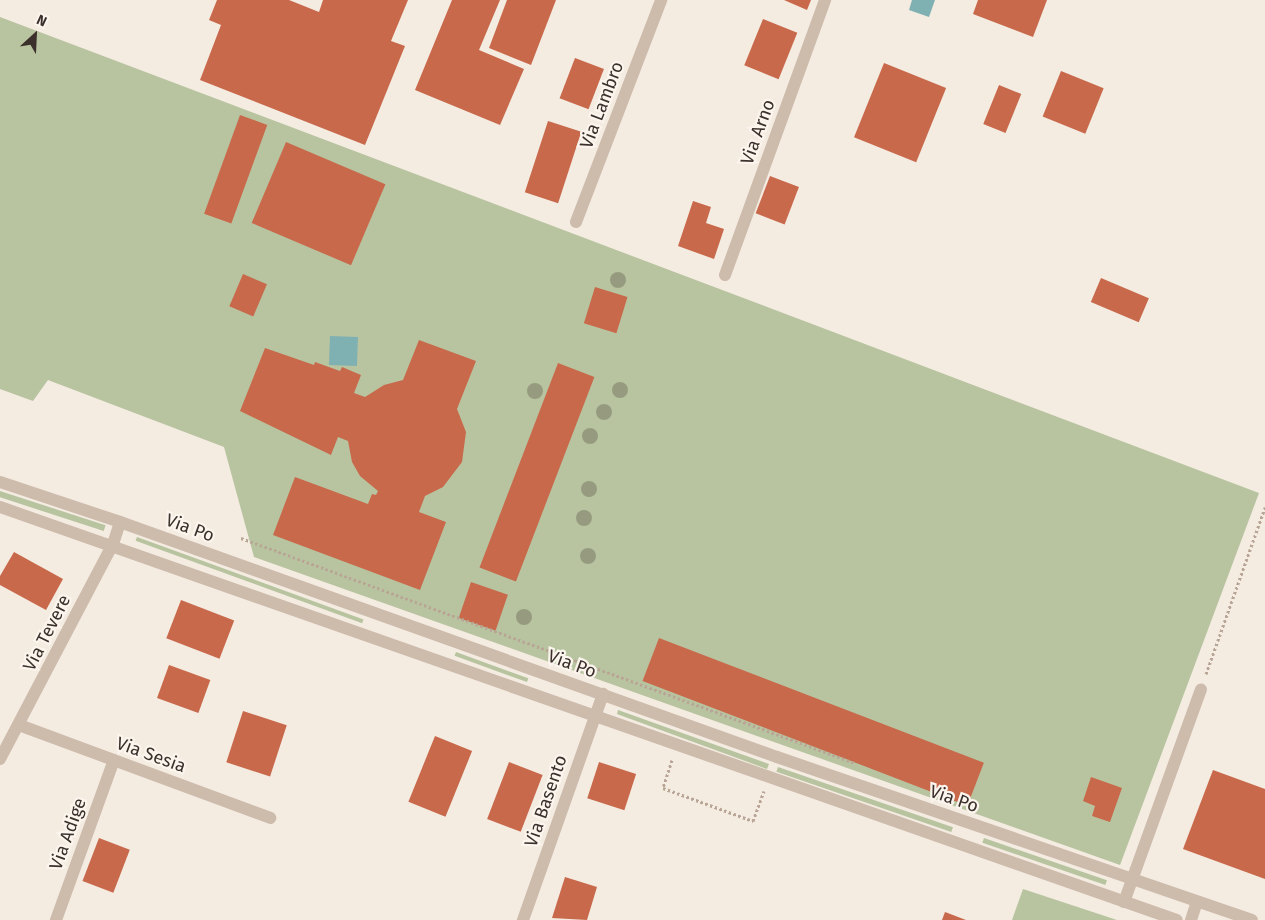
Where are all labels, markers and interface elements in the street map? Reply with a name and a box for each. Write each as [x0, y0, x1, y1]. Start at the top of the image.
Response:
north arrow [10, 10, 60, 60]
text: N [34, 11, 49, 31]
street label: Via Lambro [576, 59, 628, 151]
street label: Via Arno [736, 96, 780, 168]
street label: Via Po [163, 509, 217, 547]
street label: Via Tevere [19, 591, 75, 675]
street label: Via Po [545, 645, 599, 683]
street label: Via Sesia [113, 732, 189, 778]
street label: Via Basento [520, 752, 572, 850]
street label: Via Po [927, 781, 981, 817]
street label: Via Adige [45, 795, 91, 873]

